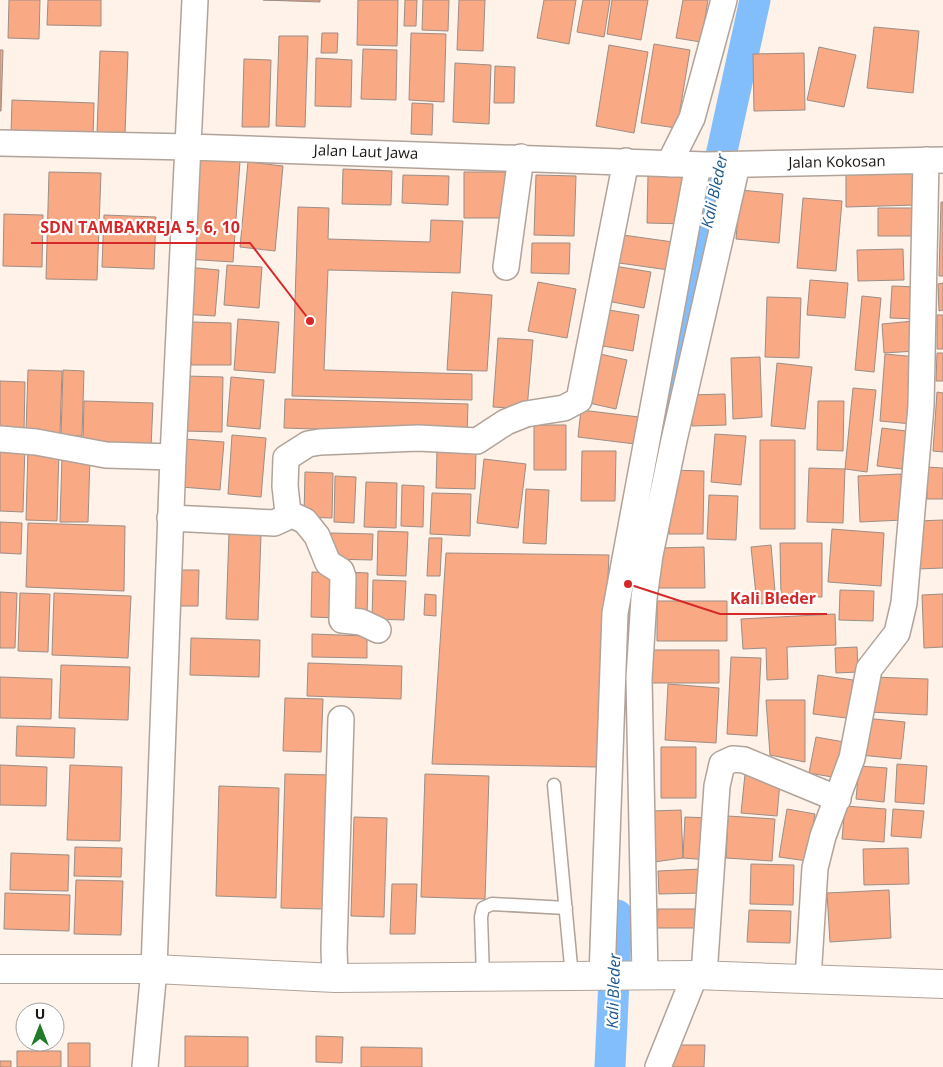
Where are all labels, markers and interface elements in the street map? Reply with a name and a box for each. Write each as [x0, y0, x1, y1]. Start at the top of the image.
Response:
street label: Jalan Laut Jawa [311, 139, 419, 163]
street label: Jalan Kokosan [786, 150, 886, 172]
water label: Kali Bleder [695, 151, 733, 230]
callout: SDN TAMBAKREJA 5, 6, 10 [31, 212, 250, 243]
text: SDN TAMBAKREJA 5, 6, 10 [40, 216, 240, 238]
callout: Kali Bleder [720, 583, 827, 614]
text: Kali Bleder [730, 587, 816, 609]
water label: Kali Bleder [601, 952, 625, 1029]
north arrow [15, 1002, 65, 1052]
text: U [35, 1004, 45, 1023]

